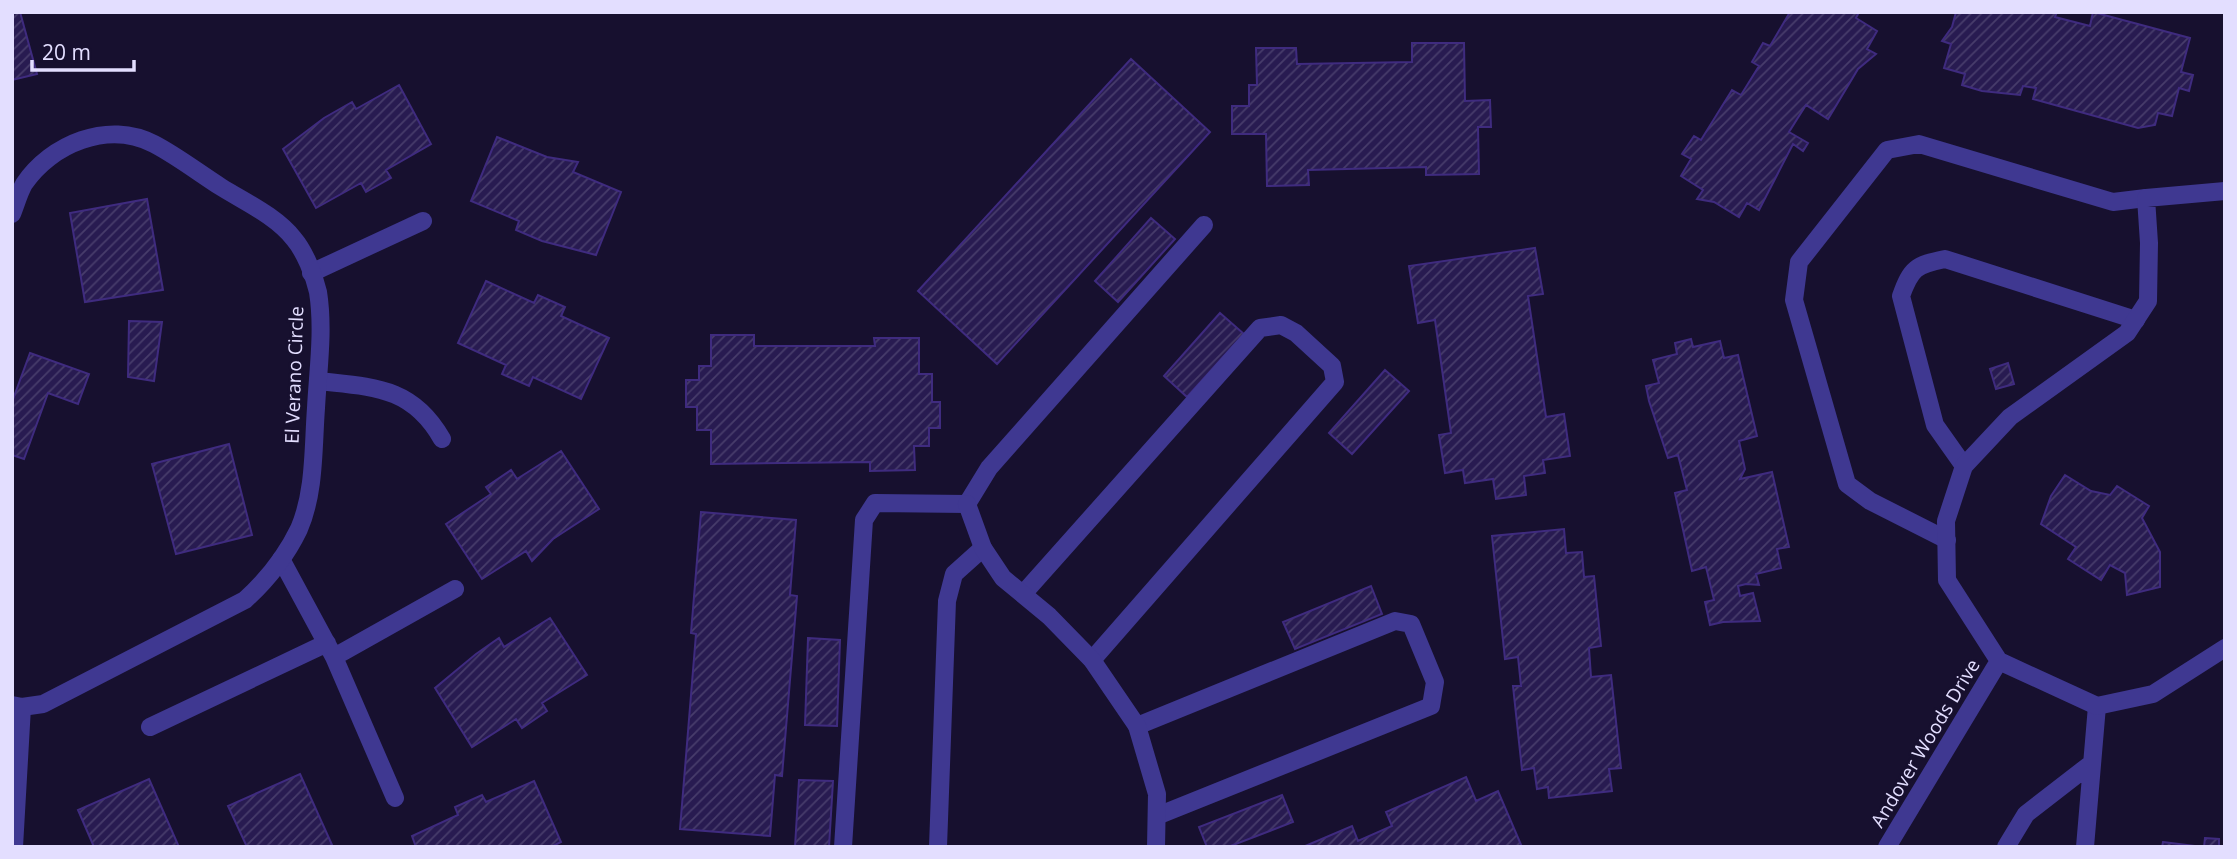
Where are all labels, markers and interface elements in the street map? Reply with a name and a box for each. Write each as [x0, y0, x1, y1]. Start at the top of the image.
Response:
scale bar [32, 28, 133, 72]
text: 20 m [42, 38, 91, 66]
street label: El Verano Circle [279, 306, 309, 444]
street label: Andover Woods Drive [1864, 654, 1986, 832]

